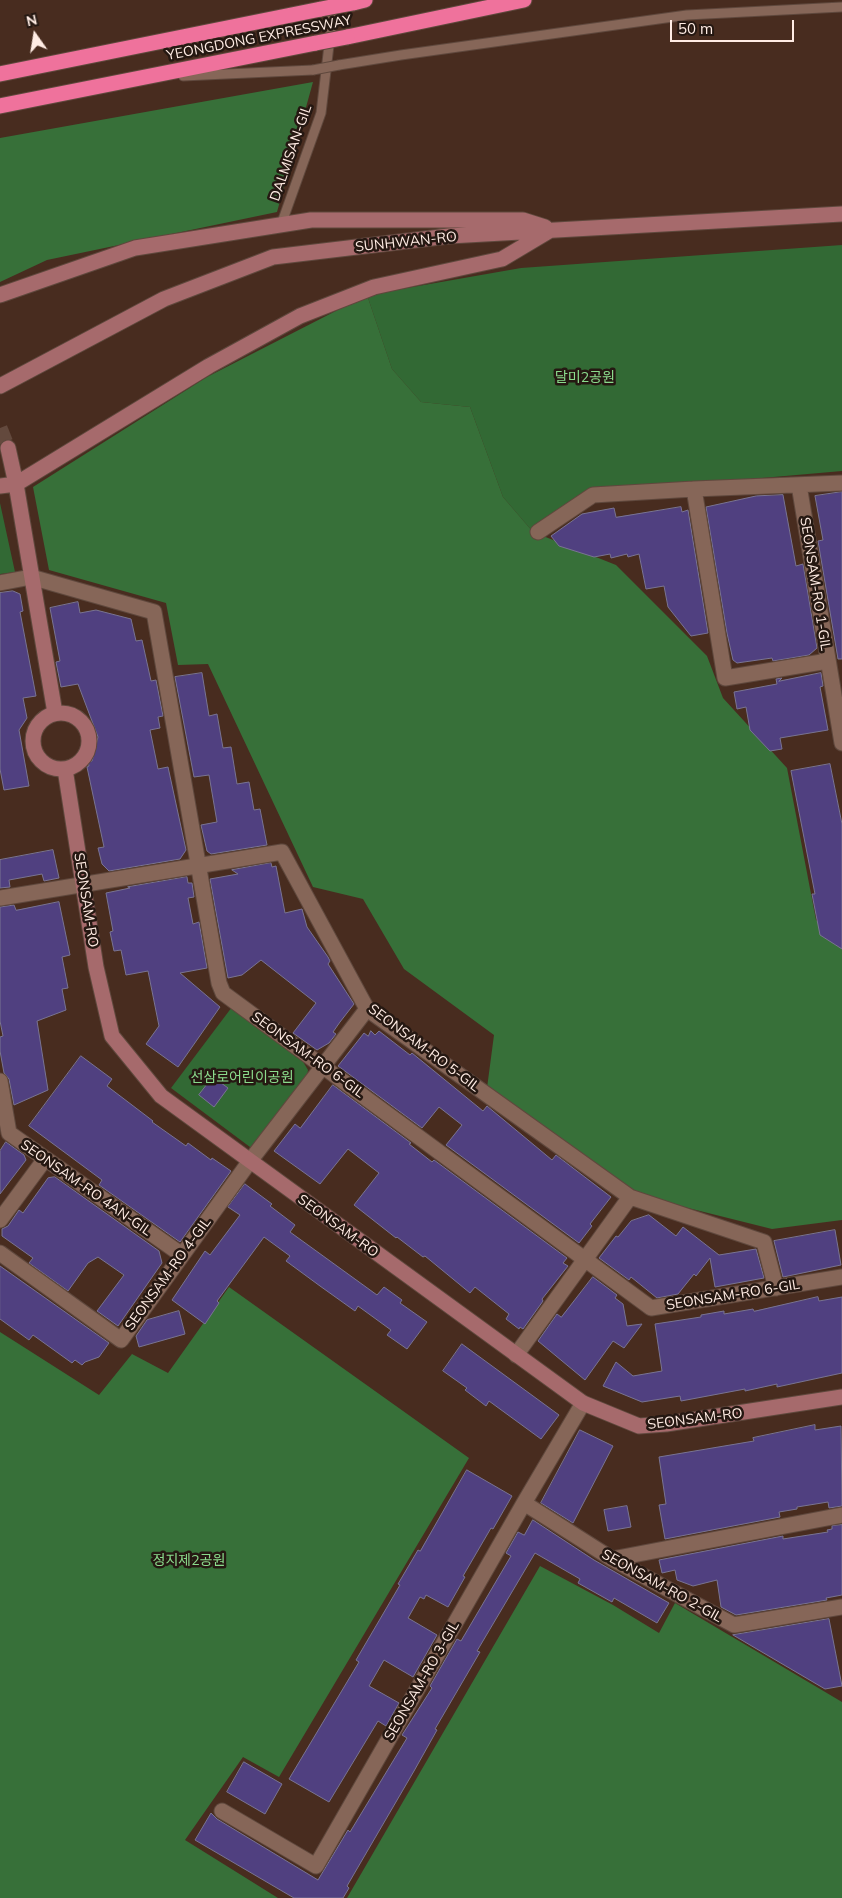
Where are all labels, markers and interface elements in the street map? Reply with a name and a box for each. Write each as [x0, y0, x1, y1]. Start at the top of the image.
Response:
north arrow [10, 10, 60, 60]
text: N [24, 10, 39, 30]
scale bar [672, 10, 796, 42]
street label: YEONGDONG EXPRESSWAY [165, 12, 353, 64]
text: 50 m [678, 19, 713, 38]
street label: DALMISAN-GIL [267, 103, 315, 203]
street label: SUNHWAN-RO [354, 228, 458, 256]
park label: 달미2공원 [555, 370, 615, 386]
street label: SEONSAM-RO 1-GIL [796, 516, 834, 652]
street label: SEONSAM-RO [70, 851, 102, 949]
street label: SEONSAM-RO 5-GIL [365, 1001, 483, 1095]
street label: SEONSAM-RO 6-GIL [248, 1008, 368, 1102]
park label: 선삼로어린이공원 [190, 1070, 294, 1086]
street label: SEONSAM-RO 4AN-GIL [17, 1136, 155, 1240]
street label: SEONSAM-RO [294, 1191, 382, 1261]
street label: SEONSAM-RO 4-GIL [121, 1214, 215, 1334]
street label: SEONSAM-RO 6-GIL [665, 1276, 801, 1314]
street label: SEONSAM-RO [647, 1405, 743, 1433]
street label: SEONSAM-RO 2-GIL [599, 1546, 725, 1626]
park label: 정지제2공원 [153, 1553, 225, 1569]
street label: SEONSAM-RO 3-GIL [381, 1618, 463, 1744]

